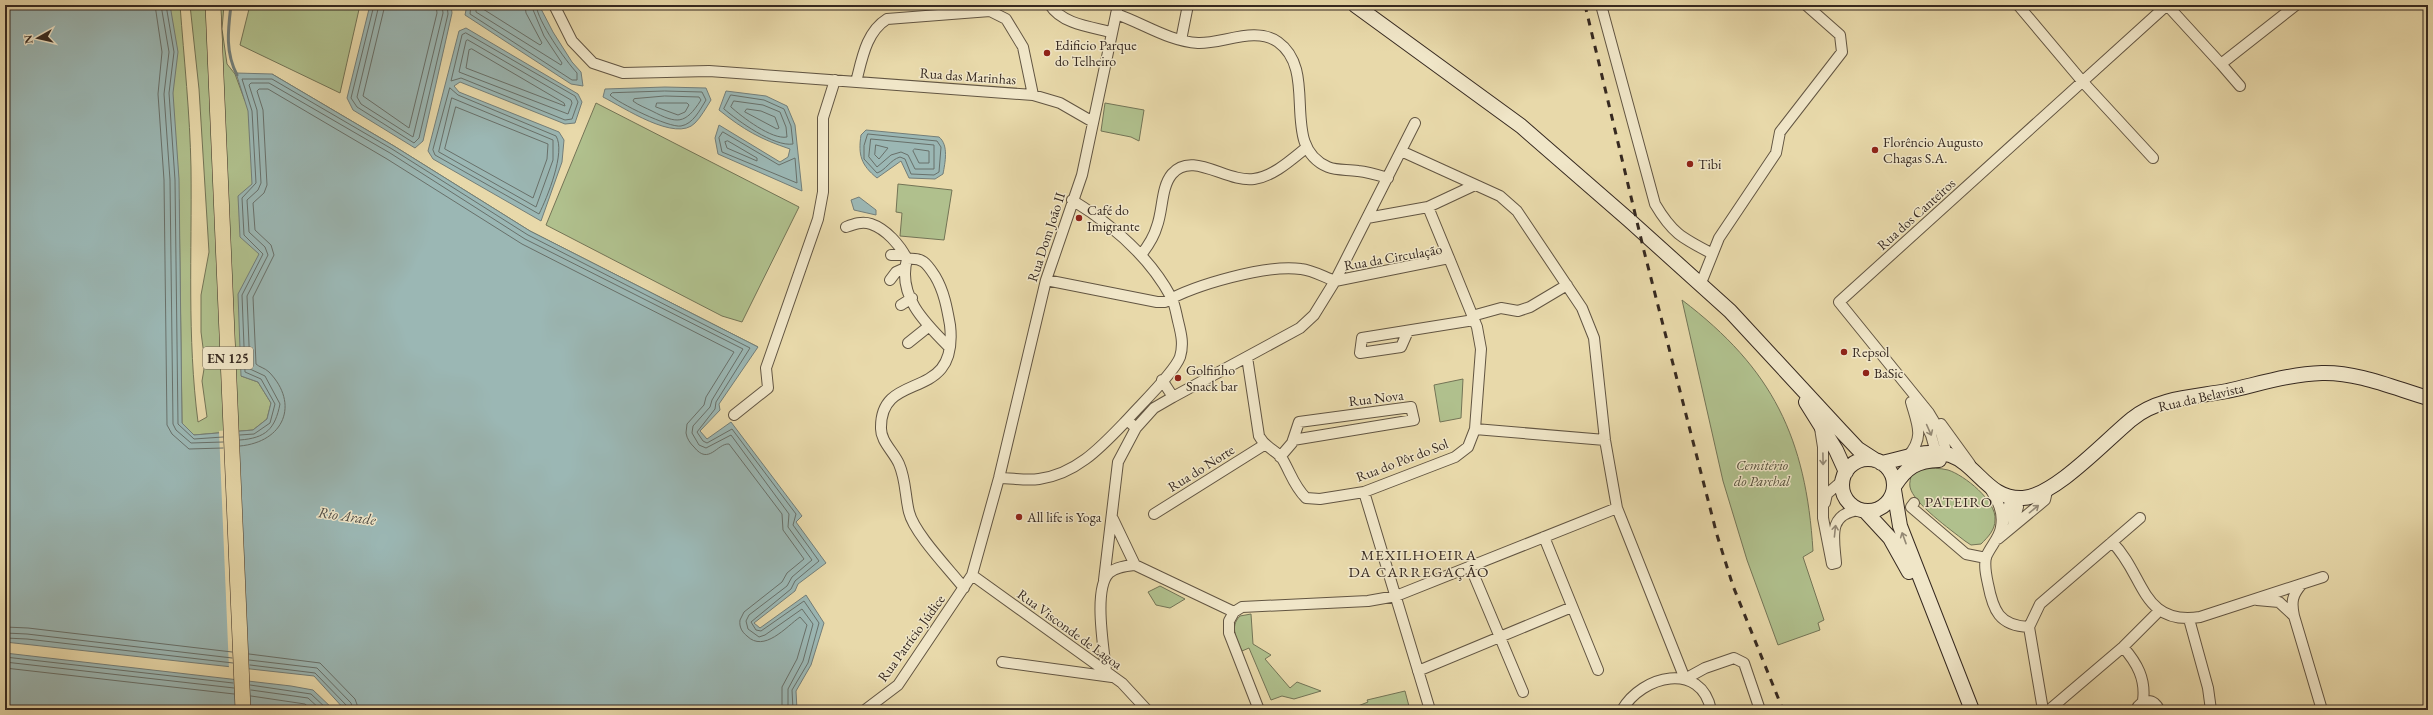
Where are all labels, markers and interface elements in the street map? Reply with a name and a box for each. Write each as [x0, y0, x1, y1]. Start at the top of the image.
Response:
north arrow [18, 18, 58, 58]
text: N [21, 34, 36, 45]
place label: Edificio Parque do Telheiro [1055, 36, 1137, 70]
marker: Edificio Parque do Telheiro [1042, 48, 1052, 58]
street label: Rua das Marinhas [919, 64, 1017, 88]
place label: Florêncio Augusto Chagas S.A. [1883, 133, 1983, 167]
marker: Florêncio Augusto Chagas S.A. [1870, 145, 1880, 155]
place label: Tibi [1698, 155, 1722, 173]
marker: Tibi [1685, 159, 1695, 169]
street label: Rua dos Canteiros [1873, 174, 1959, 254]
street label: Rua Dom João II [1023, 190, 1069, 284]
place label: Café do Imigrante [1087, 201, 1140, 235]
marker: Café do Imigrante [1074, 213, 1084, 223]
street label: Rua da Circulação [1343, 240, 1444, 274]
place label: Repsol [1852, 343, 1890, 361]
road number: EN 125 [203, 347, 253, 369]
marker: Repsol [1839, 347, 1849, 357]
place label: Golfinho Snack bar [1186, 361, 1238, 395]
place label: BaSic [1874, 364, 1904, 382]
marker: BaSic [1861, 368, 1871, 378]
marker: Golfinho Snack bar [1173, 373, 1183, 383]
street label: Rua da Belavista [2156, 378, 2246, 416]
street label: Rua Nova [1348, 386, 1405, 410]
one-way arrow [1926, 424, 1933, 436]
street label: Rua do Pôr do Sol [1353, 434, 1451, 486]
street label: Rua do Norte [1164, 440, 1238, 496]
one-way arrow [1819, 452, 1827, 465]
park label: Cemitério do Parchal [1734, 456, 1791, 490]
district label: PATEIRO [1925, 492, 1993, 511]
water label: Rio Arade [317, 502, 378, 529]
one-way arrow [2028, 504, 2039, 513]
place label: All life is Yoga [1026, 508, 1102, 526]
marker: All life is Yoga [1014, 512, 1024, 522]
one-way arrow [1831, 525, 1839, 538]
one-way arrow [1900, 532, 1908, 544]
district label: MEXILHOEIRA DA CARREGAÇÃO [1348, 545, 1490, 581]
street label: Rua Visconde de Lagoa [1014, 585, 1126, 673]
street label: Rua Patrício Júdice [873, 591, 949, 685]

